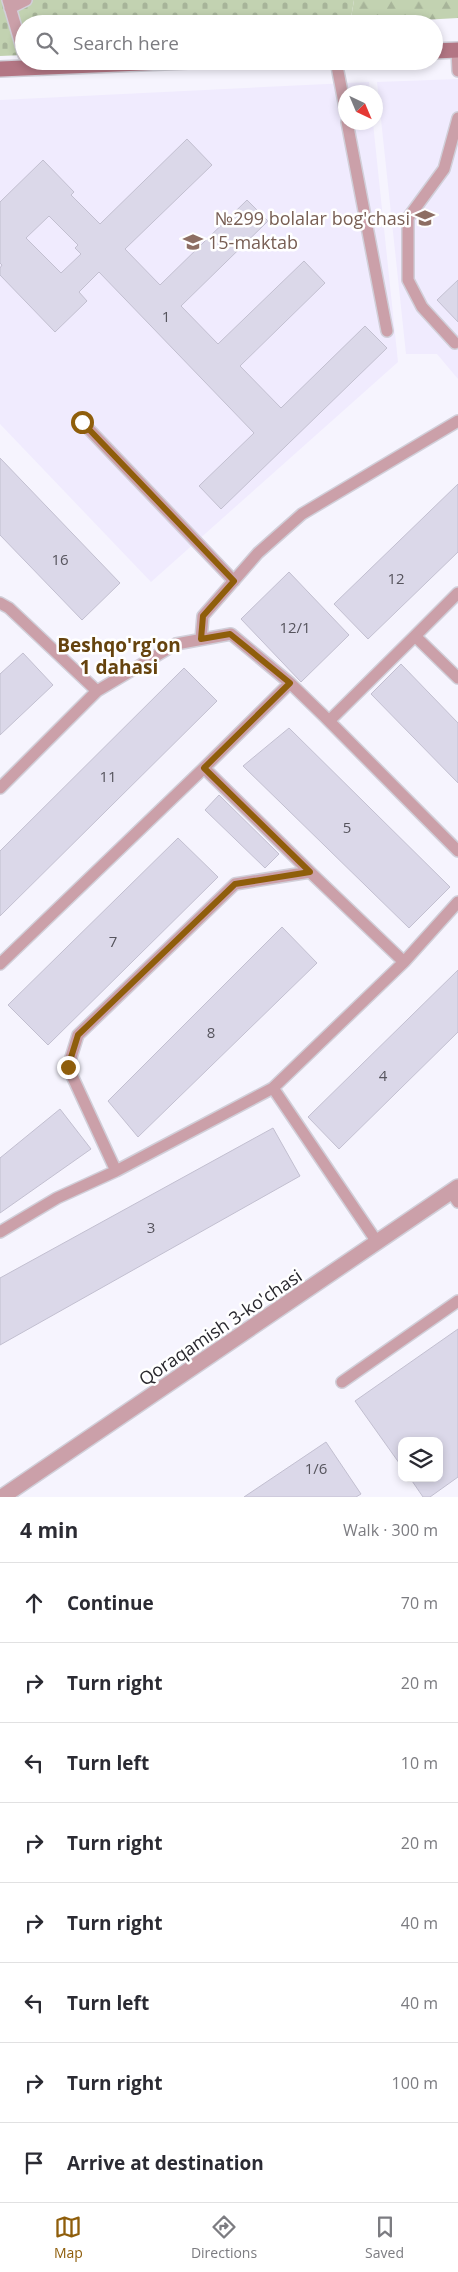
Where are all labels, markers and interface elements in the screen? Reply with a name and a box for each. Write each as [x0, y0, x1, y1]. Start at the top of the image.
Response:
search box [15, 15, 443, 70]
icon: search [33, 29, 61, 57]
text: Search here [73, 30, 179, 56]
north arrow [338, 85, 383, 130]
place label: №299 bolalar bog'chasi [215, 206, 410, 230]
school or university icon: №299 bolalar bog'chasi [414, 207, 436, 229]
place label: 15-maktab [208, 230, 298, 254]
school or university icon: 15-maktab [182, 231, 204, 253]
house number: 1 [162, 306, 170, 326]
route start [71, 411, 94, 434]
house number: 16 [51, 549, 69, 569]
house number: 12 [387, 568, 405, 588]
house number: 12/1 [279, 617, 311, 637]
district label: Beshqo'rg'on 1 dahasi [57, 632, 181, 680]
house number: 11 [99, 766, 117, 786]
house number: 5 [343, 817, 351, 837]
house number: 7 [109, 931, 117, 951]
house number: 8 [207, 1022, 215, 1042]
route end [57, 1056, 80, 1079]
house number: 4 [379, 1065, 388, 1085]
house number: 3 [147, 1217, 155, 1237]
street label: Qoraqamish 3-ko'chasi [134, 1263, 306, 1391]
map controls [398, 1437, 443, 1482]
button: layers [398, 1437, 443, 1482]
house number: 1/6 [305, 1458, 327, 1478]
text: 4 min [20, 1516, 78, 1544]
text: Walk · 300 m [343, 1519, 438, 1541]
icon: ahead [20, 1589, 48, 1617]
text: Continue [67, 1590, 154, 1616]
text: 70 m [401, 1592, 438, 1614]
icon: right [20, 1669, 48, 1697]
text: Turn right [67, 1670, 162, 1696]
text: 20 m [401, 1672, 438, 1694]
icon: left [20, 1749, 48, 1777]
text: Turn left [67, 1750, 149, 1776]
text: 10 m [401, 1752, 438, 1774]
icon: right [20, 1829, 48, 1857]
text: Turn right [67, 1830, 162, 1856]
text: 20 m [401, 1832, 438, 1854]
icon: right [20, 1909, 48, 1937]
text: Turn right [67, 1910, 162, 1936]
text: 40 m [401, 1912, 438, 1934]
icon: left [20, 1989, 48, 2017]
text: Turn left [67, 1990, 149, 2016]
text: 40 m [401, 1992, 438, 2014]
icon: right [20, 2069, 48, 2097]
text: Turn right [67, 2070, 162, 2096]
text: 100 m [392, 2072, 438, 2094]
icon: arrive [20, 2149, 48, 2177]
text: Arrive at destination [67, 2150, 264, 2176]
tab: Map [54, 2213, 83, 2262]
tab: Directions [191, 2213, 257, 2262]
tab: Saved [365, 2213, 404, 2262]

